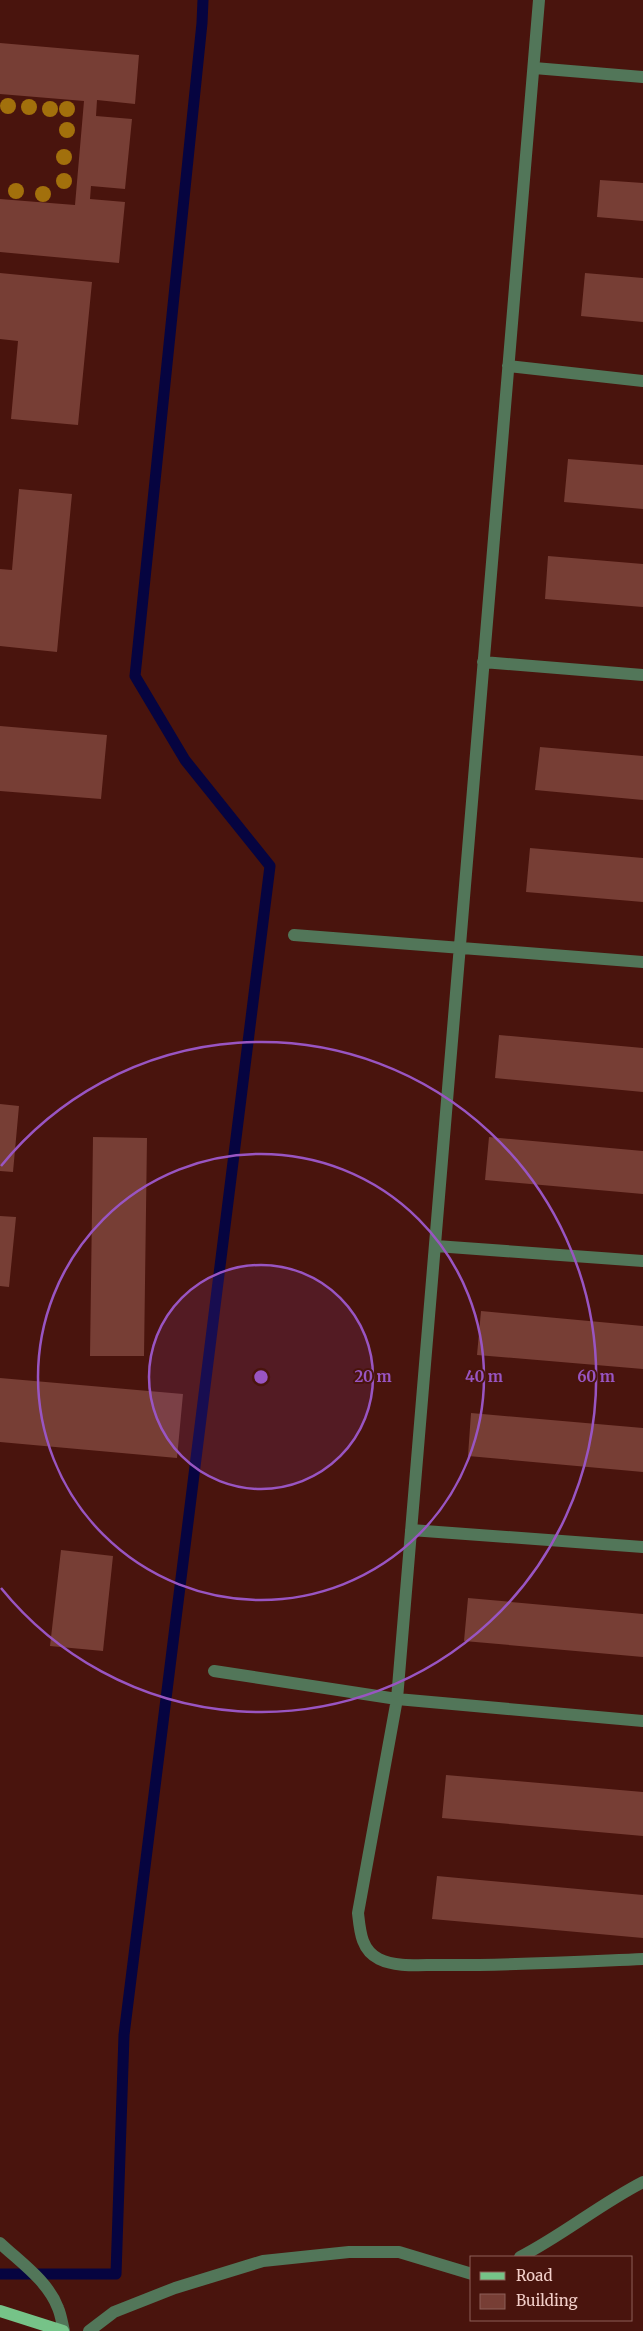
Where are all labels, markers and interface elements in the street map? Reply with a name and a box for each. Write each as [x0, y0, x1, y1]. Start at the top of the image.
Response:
text: 20 m [354, 1367, 392, 1386]
text: 40 m [465, 1367, 503, 1386]
text: 60 m [577, 1367, 615, 1386]
centre of rings [252, 1368, 270, 1386]
legend [470, 2256, 633, 2321]
text: Road [516, 2266, 552, 2285]
text: Building [516, 2291, 578, 2310]

